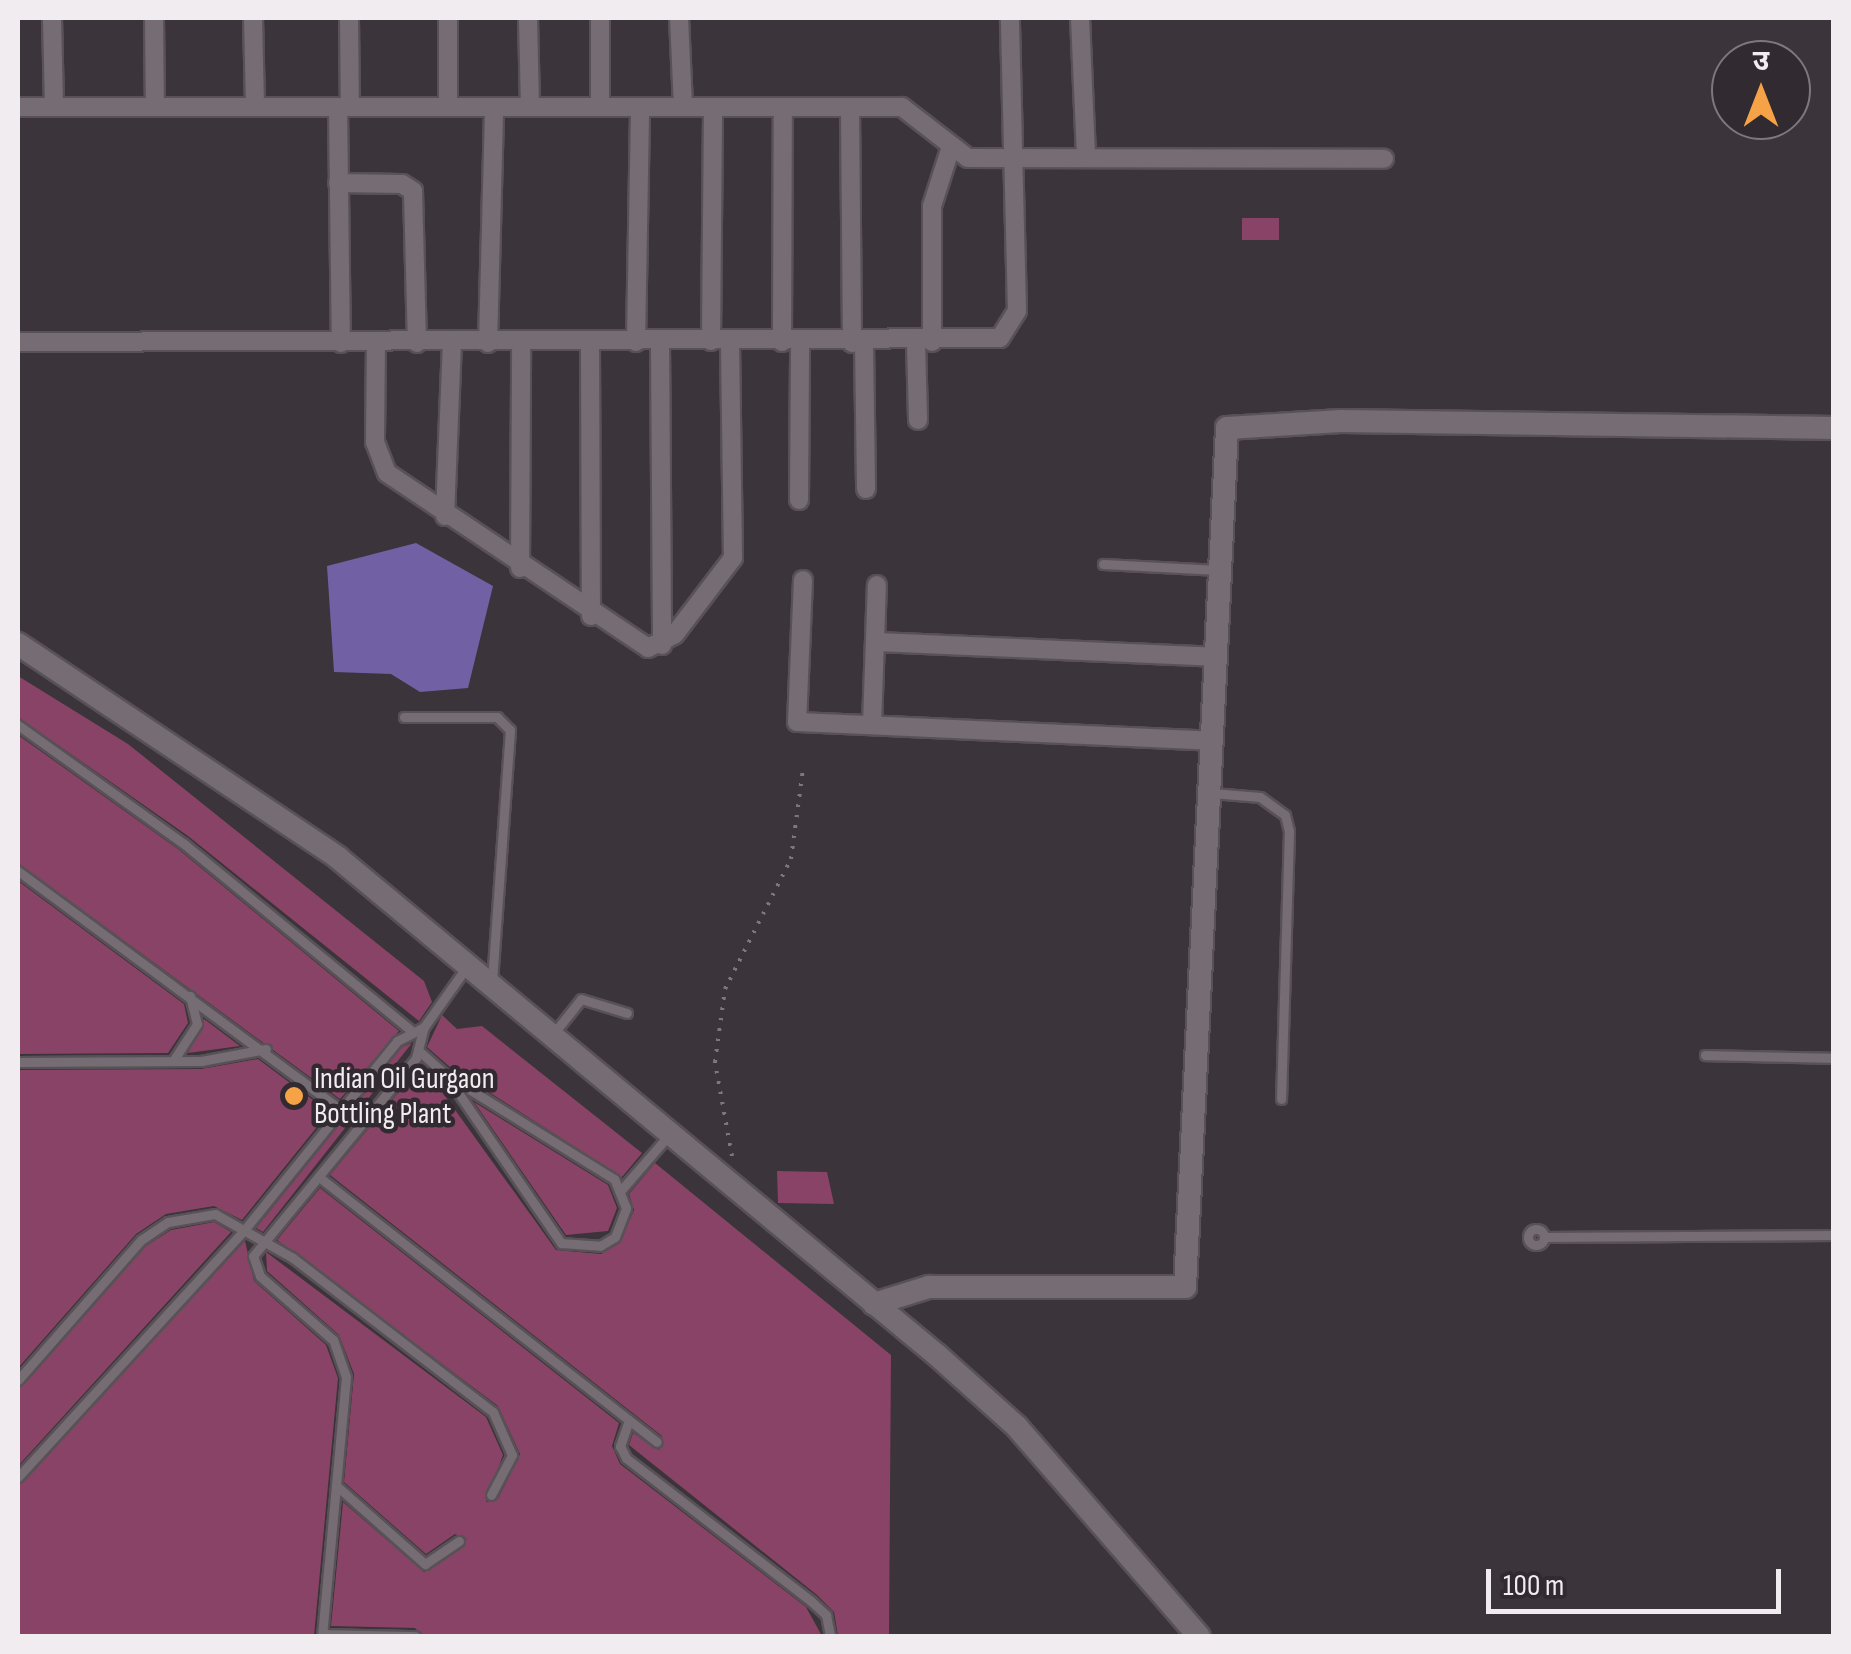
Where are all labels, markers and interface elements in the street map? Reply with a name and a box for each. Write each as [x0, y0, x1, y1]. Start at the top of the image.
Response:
north arrow [1711, 40, 1811, 140]
text: उ [1753, 45, 1769, 78]
place label: Indian Oil Gurgaon Bottling Plant [314, 1061, 495, 1132]
marker: Indian Oil Gurgaon Bottling Plant [283, 1085, 305, 1107]
scale bar [1491, 1549, 1786, 1611]
text: 100 m [1503, 1568, 1564, 1604]

